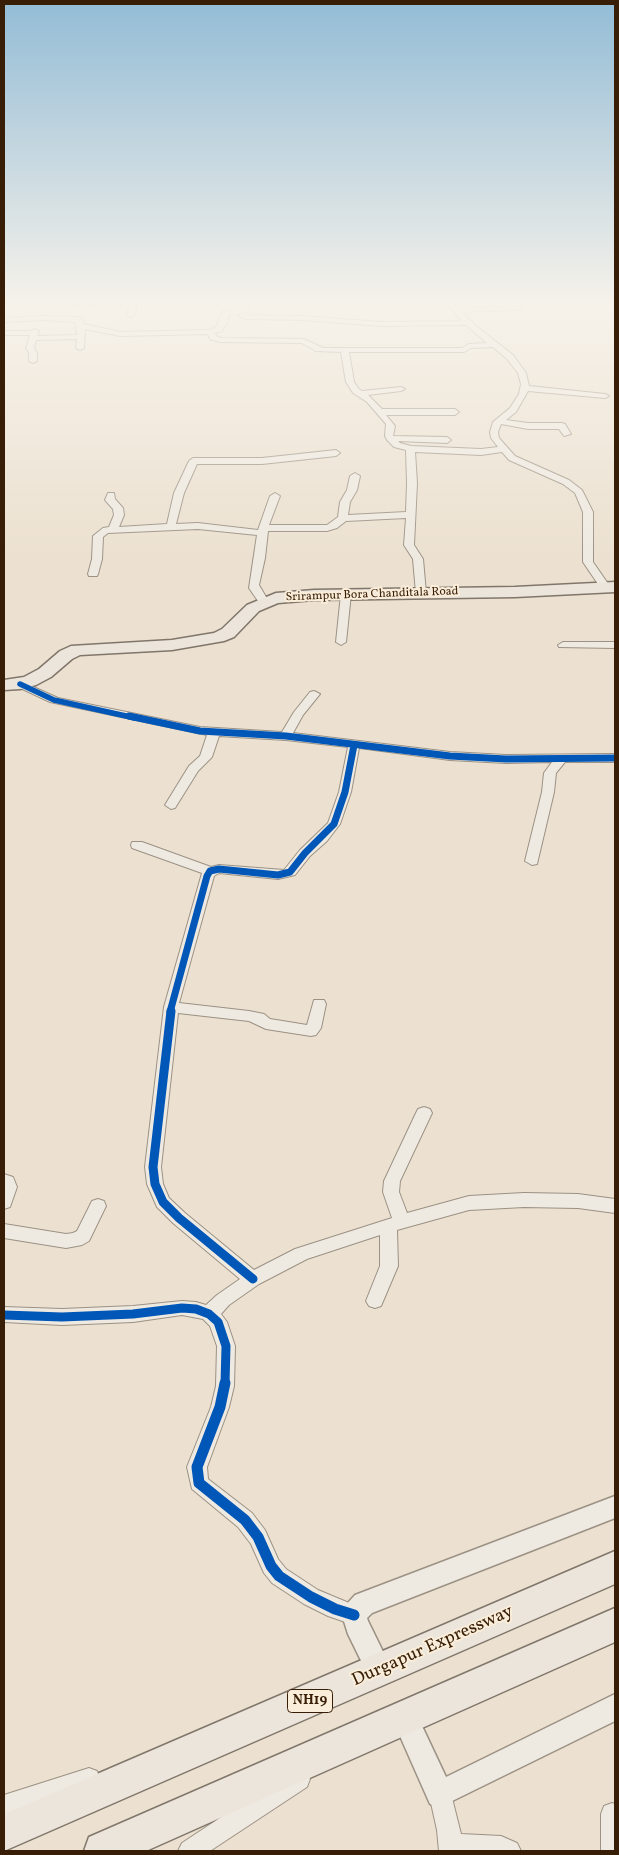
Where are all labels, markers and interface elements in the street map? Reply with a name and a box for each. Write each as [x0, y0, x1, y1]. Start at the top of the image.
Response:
street label: Srirampur Bora Chanditala Road [285, 585, 459, 605]
street label: Durgapur Expressway [349, 1602, 517, 1692]
road number: NH19 [288, 1690, 332, 1712]

